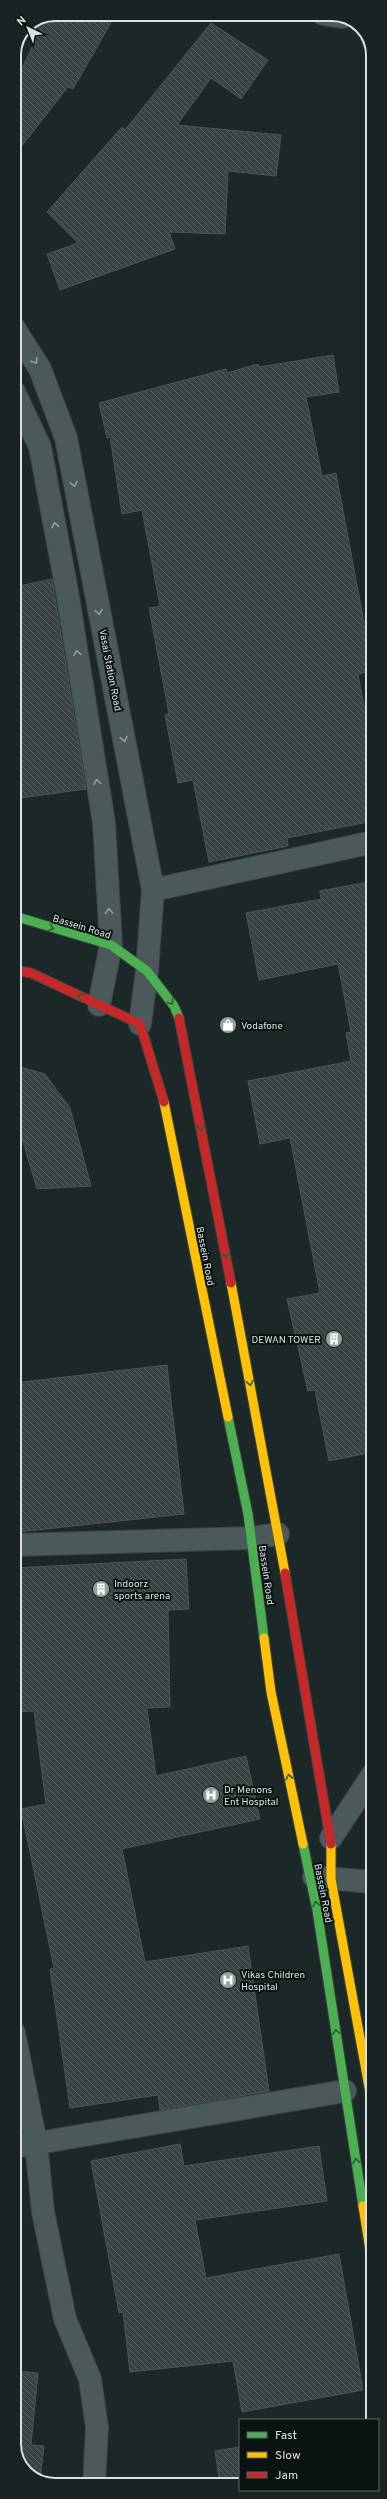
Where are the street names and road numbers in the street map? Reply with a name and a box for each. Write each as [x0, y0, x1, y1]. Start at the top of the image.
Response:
street label: Vasai Station Road [95, 628, 124, 712]
street label: Bassein Road [51, 912, 112, 942]
street label: Bassein Road [192, 1225, 217, 1287]
street label: Bassein Road [255, 1544, 276, 1606]
street label: Bassein Road [310, 1862, 335, 1924]

